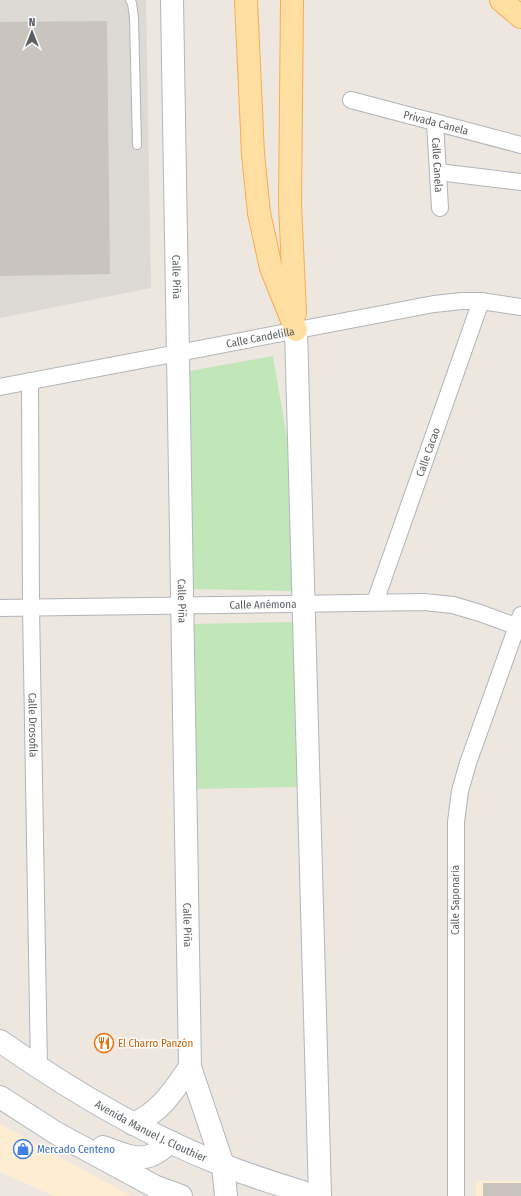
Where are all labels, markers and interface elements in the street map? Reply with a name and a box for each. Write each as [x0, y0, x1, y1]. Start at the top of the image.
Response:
north arrow [12, 12, 52, 52]
text: N [29, 16, 35, 29]
street label: Privada Canela [402, 108, 470, 138]
street label: Calle Canela [429, 137, 445, 193]
street label: Calle Piña [169, 255, 183, 299]
street label: Calle Candelilla [225, 325, 296, 351]
street label: Calle Cacao [414, 426, 443, 479]
street label: Calle Piña [175, 579, 189, 623]
street label: Calle Anémona [229, 598, 297, 612]
street label: Calle Drosofila [25, 692, 40, 758]
street label: Calle Saponaria [449, 865, 462, 935]
street label: Calle Piña [180, 903, 194, 947]
restaurant icon: El Charro Panzón [93, 1032, 115, 1054]
place label: El Charro Panzón [118, 1037, 193, 1050]
street label: Avenida Manuel J. Clouthier [92, 1098, 209, 1165]
shop icon: Mercado Centeno [12, 1138, 34, 1160]
place label: Mercado Centeno [37, 1143, 115, 1156]

